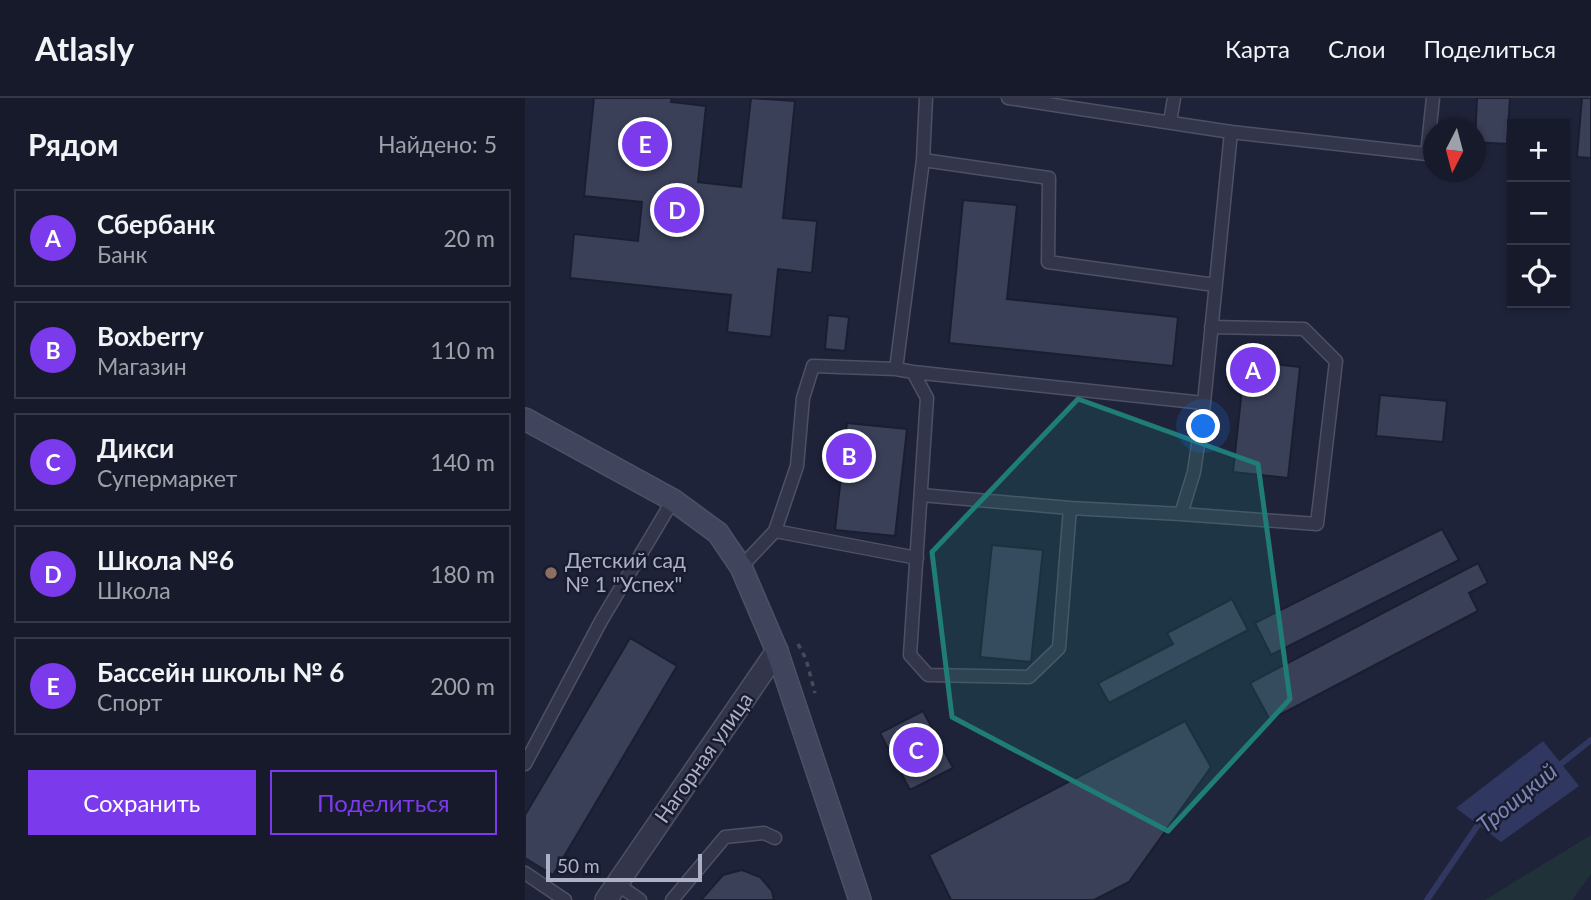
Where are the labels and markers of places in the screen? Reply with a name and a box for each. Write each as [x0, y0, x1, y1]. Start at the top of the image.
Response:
pin: E [622, 118, 668, 170]
pin: D [654, 184, 700, 236]
pin: A [1230, 344, 1276, 396]
pin: B [826, 430, 872, 482]
place label: Детский сад № 1 "Успех" [565, 547, 686, 596]
marker: Детский сад № 1 "Успех" [543, 565, 559, 581]
pin: C [893, 724, 939, 776]

